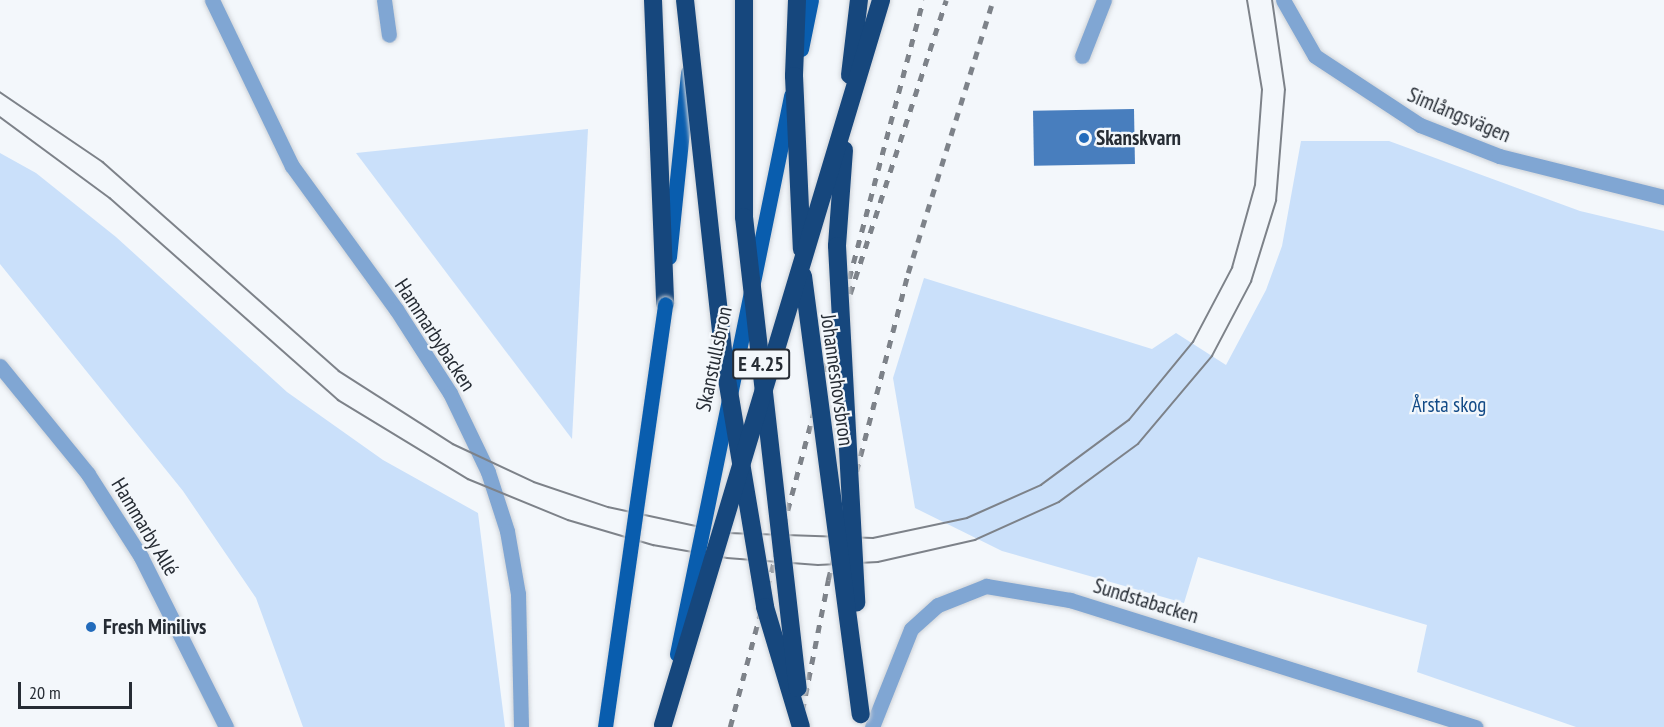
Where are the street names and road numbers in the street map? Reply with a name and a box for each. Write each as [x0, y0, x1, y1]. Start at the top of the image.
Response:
street label: Simlångsvägen [1404, 82, 1514, 148]
street label: Hammarbybacken [389, 274, 481, 396]
street label: Skanstullsbron [691, 304, 737, 414]
street label: Johanneshovsbron [815, 313, 859, 447]
road number: E 4.25 [731, 347, 791, 381]
street label: Hammarby Allé [106, 473, 184, 581]
street label: Sundstabacken [1090, 573, 1202, 629]

